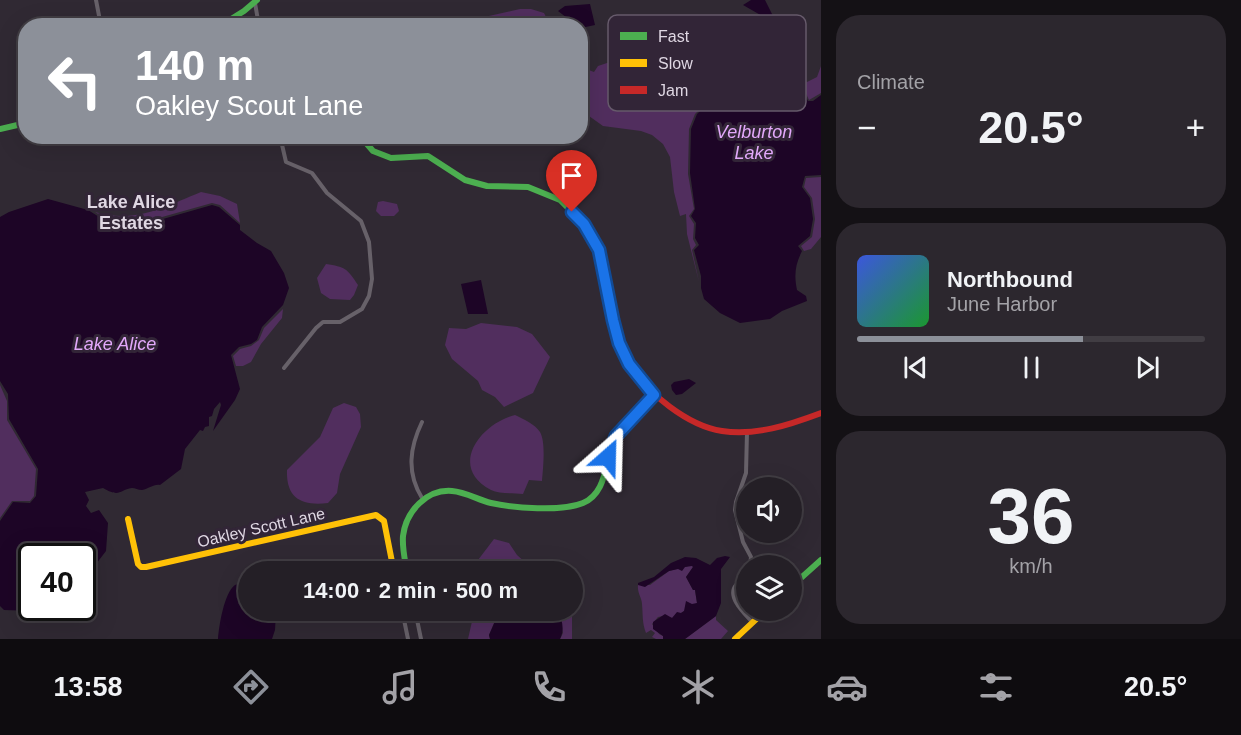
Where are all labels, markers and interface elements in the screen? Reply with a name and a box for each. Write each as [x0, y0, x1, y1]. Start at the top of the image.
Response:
legend [608, 15, 806, 111]
text: Fast [658, 28, 690, 45]
icon: left [36, 42, 114, 120]
text: 140 m [135, 42, 254, 89]
text: Slow [658, 55, 693, 72]
text: Climate [857, 71, 925, 93]
text: Jam [658, 82, 688, 99]
text: Oakley Scout Lane [135, 91, 363, 121]
text: 20.5° [978, 102, 1084, 153]
text: − [857, 109, 876, 146]
text: + [1186, 109, 1205, 146]
water label: Velburton Lake [716, 122, 792, 163]
pin [546, 150, 597, 212]
icon: arrive [555, 159, 588, 192]
district label: Lake Alice Estates [87, 192, 175, 233]
text: Northbound [947, 267, 1073, 292]
text: June Harbor [947, 293, 1057, 315]
water label: Lake Alice [74, 334, 156, 354]
icon: previous [899, 351, 932, 384]
icon: pause [1015, 351, 1048, 384]
icon: next [1131, 351, 1164, 384]
position arrow [576, 425, 640, 489]
text: 36 [988, 472, 1074, 560]
map controls [736, 477, 802, 621]
button: sound [736, 477, 802, 543]
street label: Oakley Scott Lane [196, 504, 327, 550]
speed limit sign: 40 [18, 543, 96, 621]
button: layers [736, 555, 802, 621]
text: km/h [1009, 555, 1053, 577]
text: 14:00 · 2 min · 500 m [303, 578, 518, 603]
icon: directions [230, 666, 272, 708]
icon: music [379, 666, 421, 708]
icon: phone [528, 666, 570, 708]
icon: climate [677, 666, 719, 708]
icon: car [826, 666, 868, 708]
icon: filters [975, 666, 1017, 708]
text: 13:58 [54, 672, 123, 702]
text: 20.5° [1124, 672, 1187, 702]

